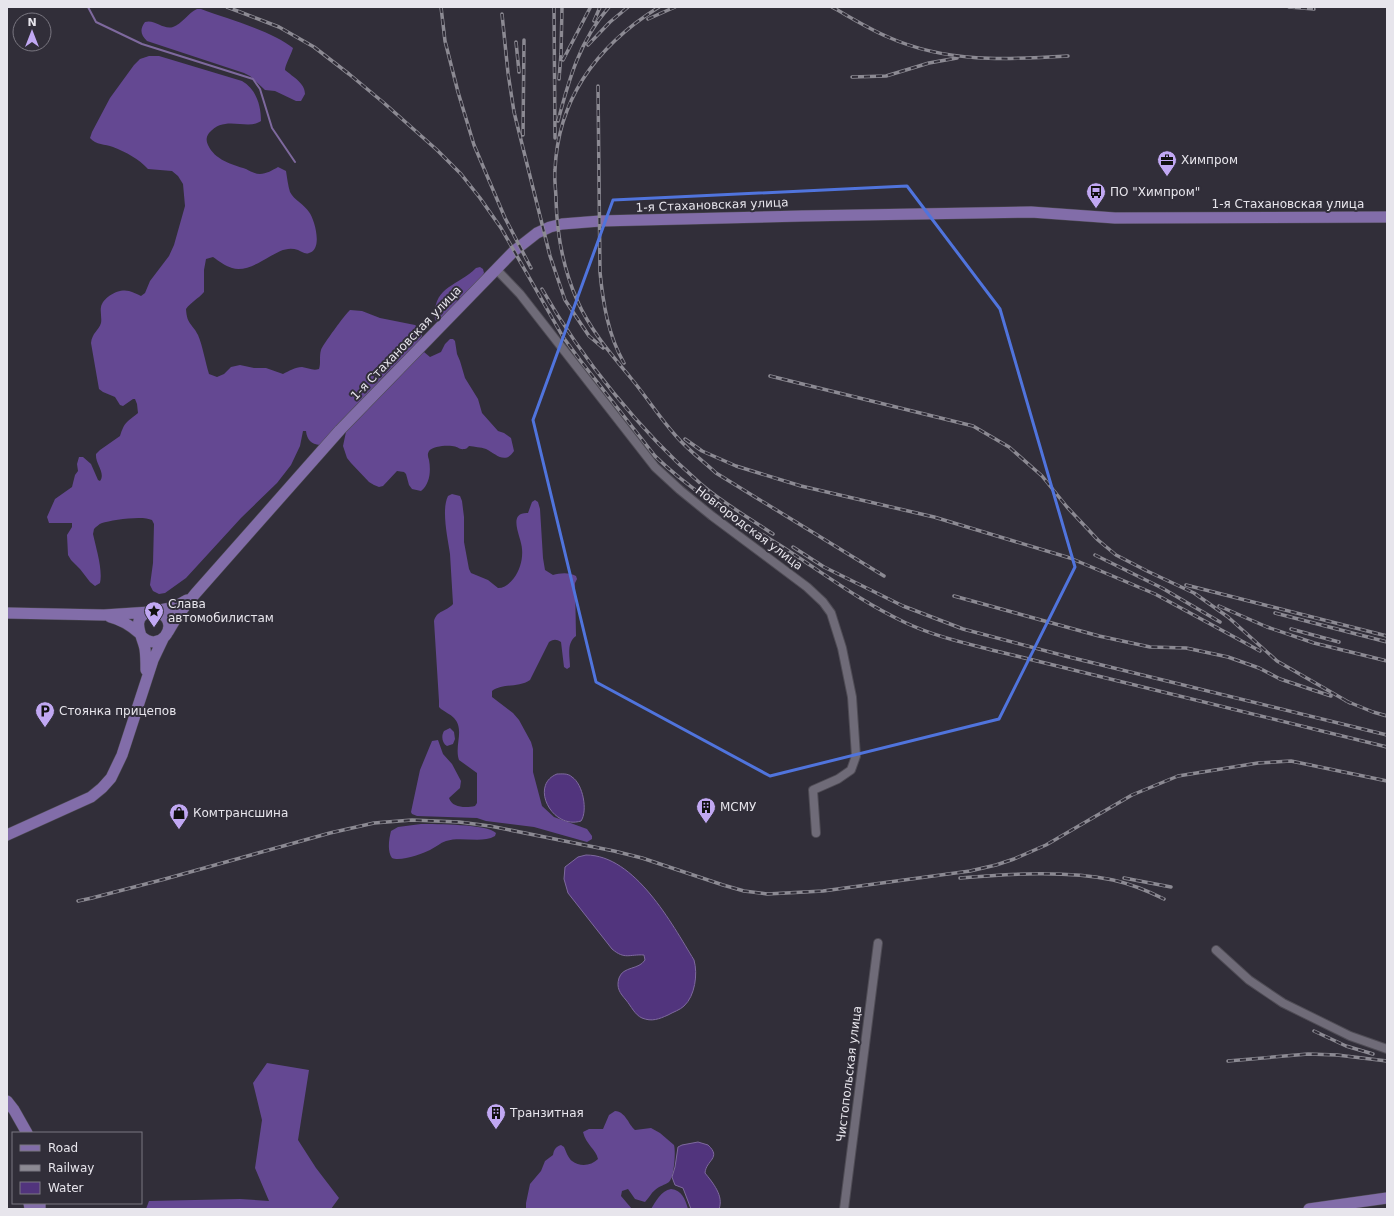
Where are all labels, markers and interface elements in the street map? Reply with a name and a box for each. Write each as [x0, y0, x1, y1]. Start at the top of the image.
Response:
north arrow [12, 12, 52, 52]
text: N [27, 16, 37, 29]
office icon: Химпром [1156, 149, 1178, 177]
place label: Химпром [1181, 153, 1238, 167]
bus stop icon: ПО "Химпром" [1085, 181, 1107, 209]
place label: ПО "Химпром" [1110, 185, 1200, 199]
street label: 1-я Стахановская улица [635, 195, 789, 215]
street label: 1-я Стахановская улица [1212, 197, 1364, 211]
street label: 1-я Стахановская улица [348, 283, 464, 403]
street label: Новгородская улица [693, 483, 805, 573]
place label: Слава автомобилистам [168, 597, 274, 625]
place icon: Слава автомобилистам [143, 600, 165, 628]
parking icon: Стоянка прицепов [34, 700, 56, 728]
place label: Стоянка прицепов [59, 704, 176, 718]
building icon: МСМУ [695, 796, 717, 824]
place label: МСМУ [720, 800, 757, 814]
shop icon: Комтрансшина [168, 802, 190, 830]
place label: Комтрансшина [193, 806, 288, 820]
street label: Чистопольская улица [834, 1005, 864, 1143]
building icon: Транзитная [485, 1102, 507, 1130]
place label: Транзитная [509, 1106, 584, 1120]
legend [12, 1132, 142, 1204]
text: Road [48, 1141, 78, 1155]
text: Railway [48, 1161, 94, 1175]
text: Water [48, 1181, 84, 1195]

